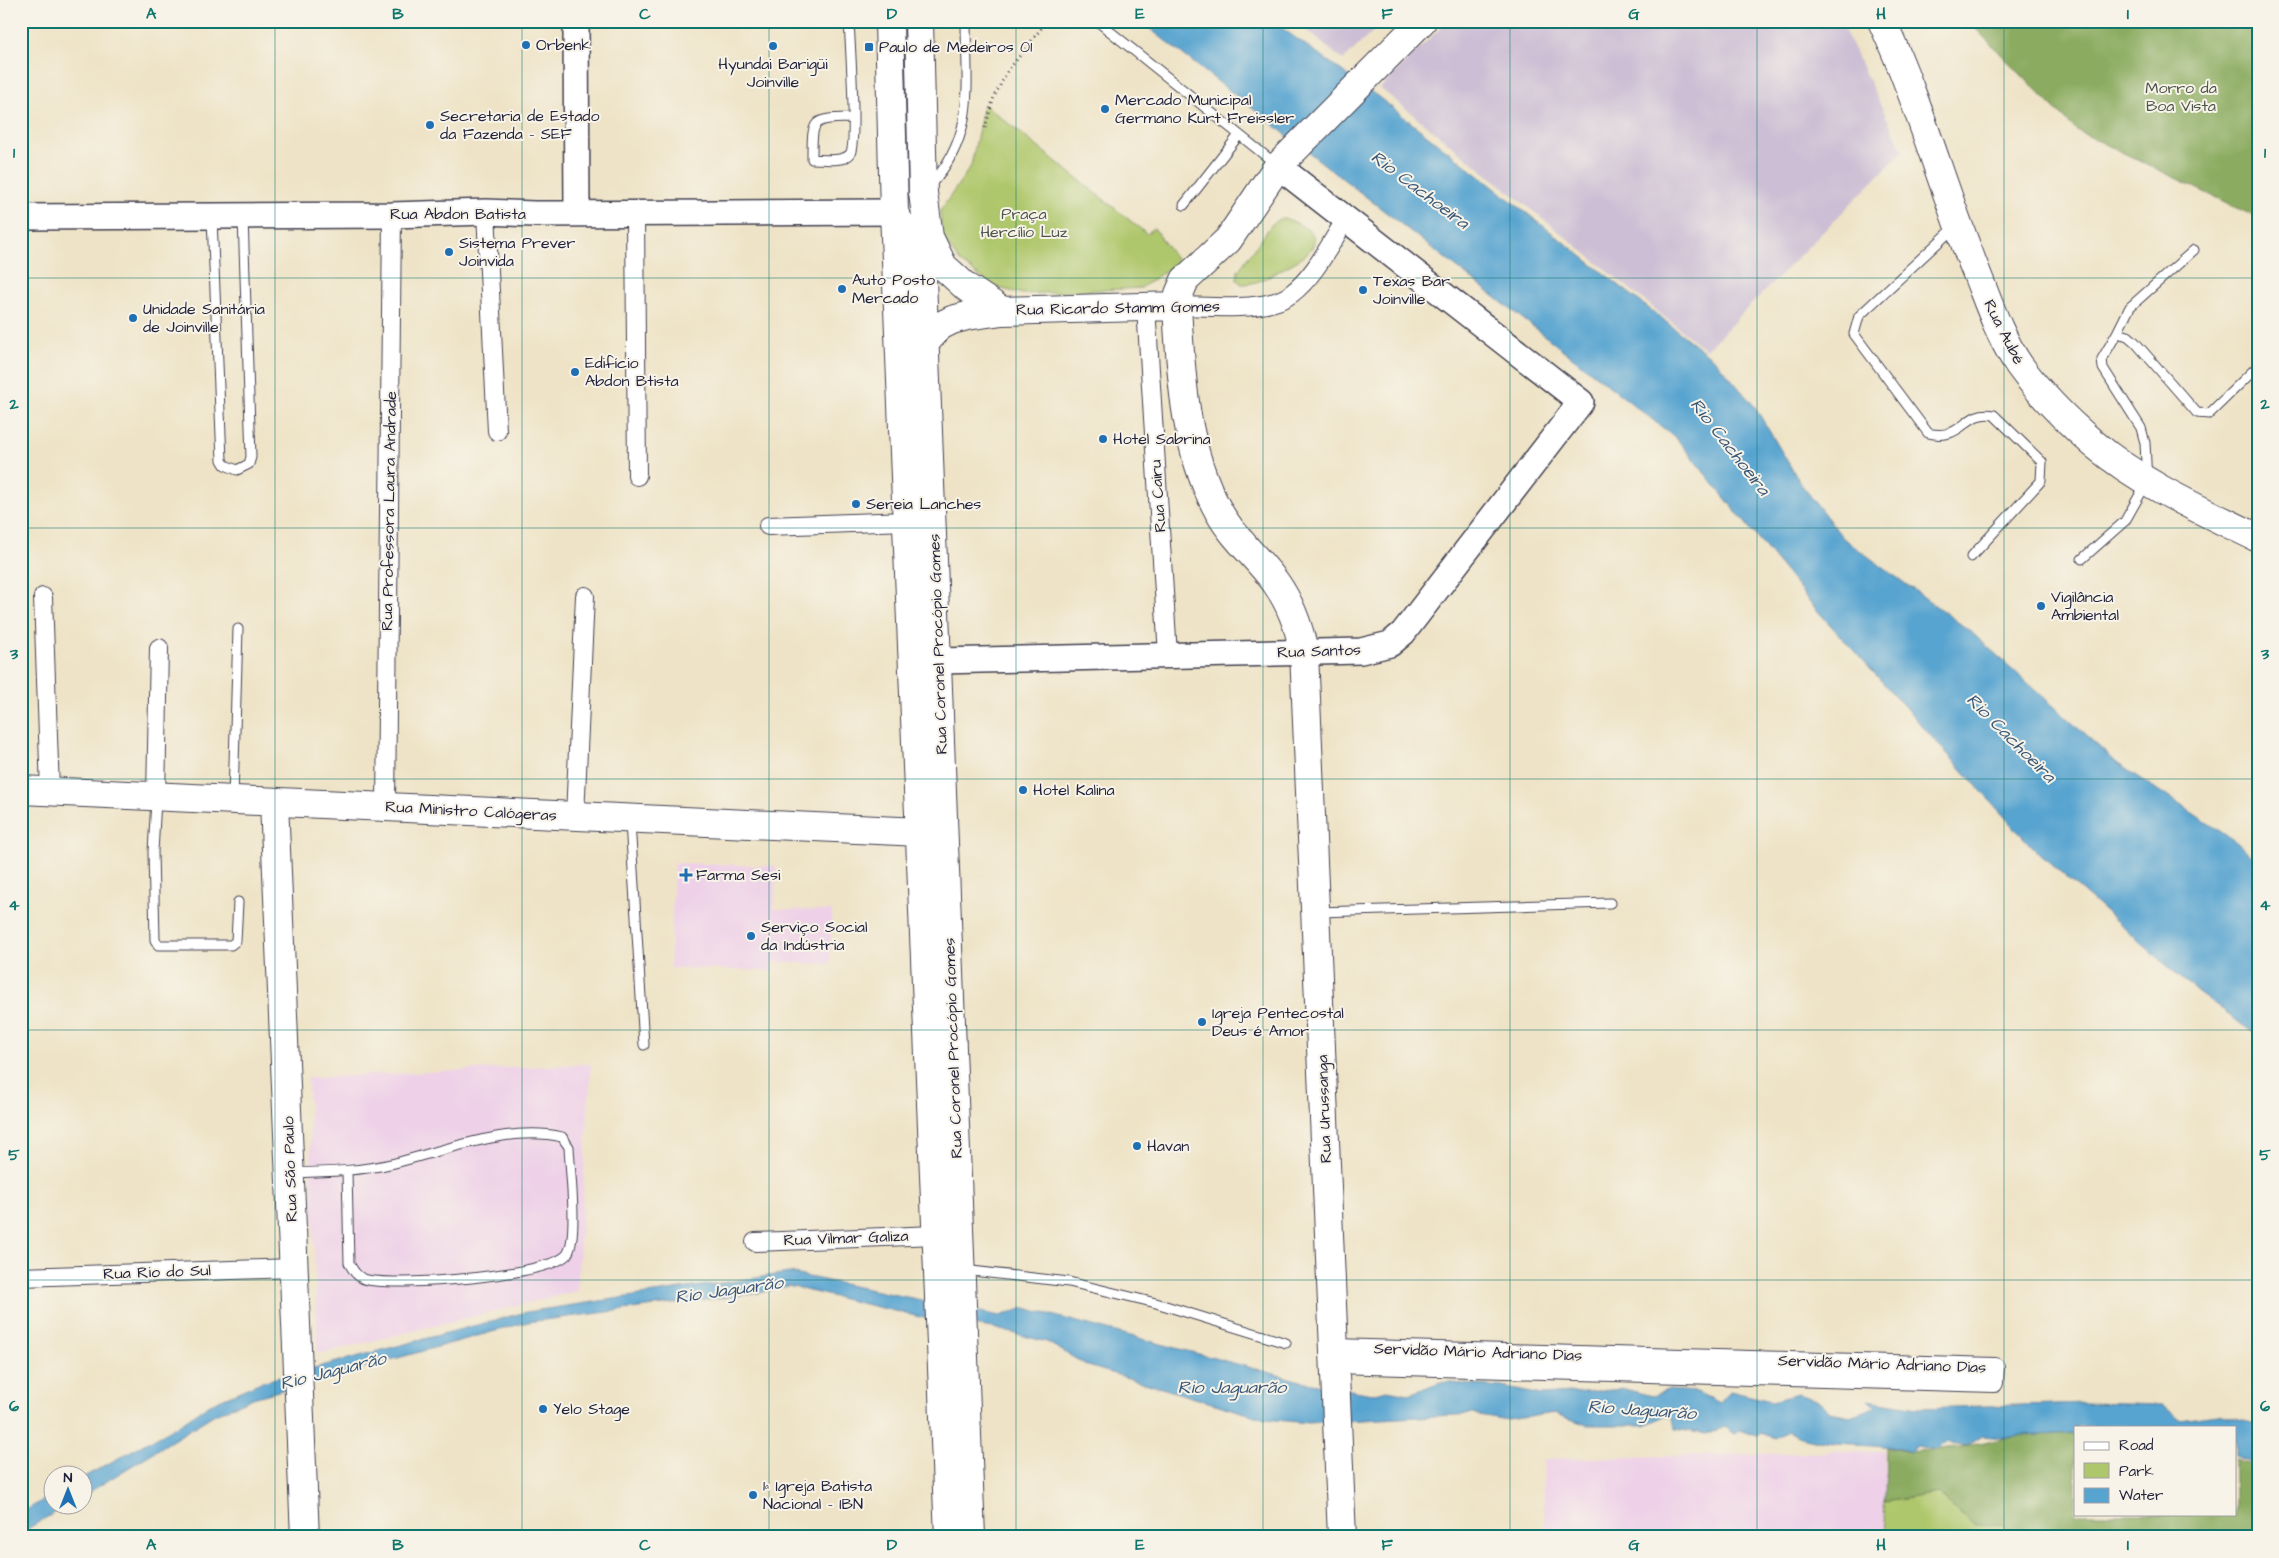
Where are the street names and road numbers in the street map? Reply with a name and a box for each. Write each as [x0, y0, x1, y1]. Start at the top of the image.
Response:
street label: Rua Abdon Batista [390, 203, 526, 225]
street label: Rua Ricardo Stamm Gomes [1016, 295, 1220, 321]
street label: Rua Aubé [1978, 296, 2030, 369]
street label: Rua Professora Laura Andrade [376, 391, 402, 631]
street label: Rua Cairu [1144, 459, 1172, 533]
street label: Rua Coronel Procópio Gomes [923, 533, 953, 755]
street label: Rua Santos [1277, 639, 1361, 663]
street label: Rua Ministro Calógeras [385, 796, 557, 827]
street label: Rua Coronel Procópio Gomes [938, 937, 968, 1159]
street label: Rua Urussanga [1311, 1054, 1338, 1164]
street label: Rua São Paulo [277, 1116, 303, 1222]
street label: Rua Vilmar Galiza [783, 1225, 909, 1251]
street label: Rua Rio do Sul [103, 1259, 211, 1285]
street label: Servidão Mário Adriano Dias [1373, 1337, 1583, 1367]
street label: Servidão Mário Adriano Dias [1777, 1349, 1987, 1379]

